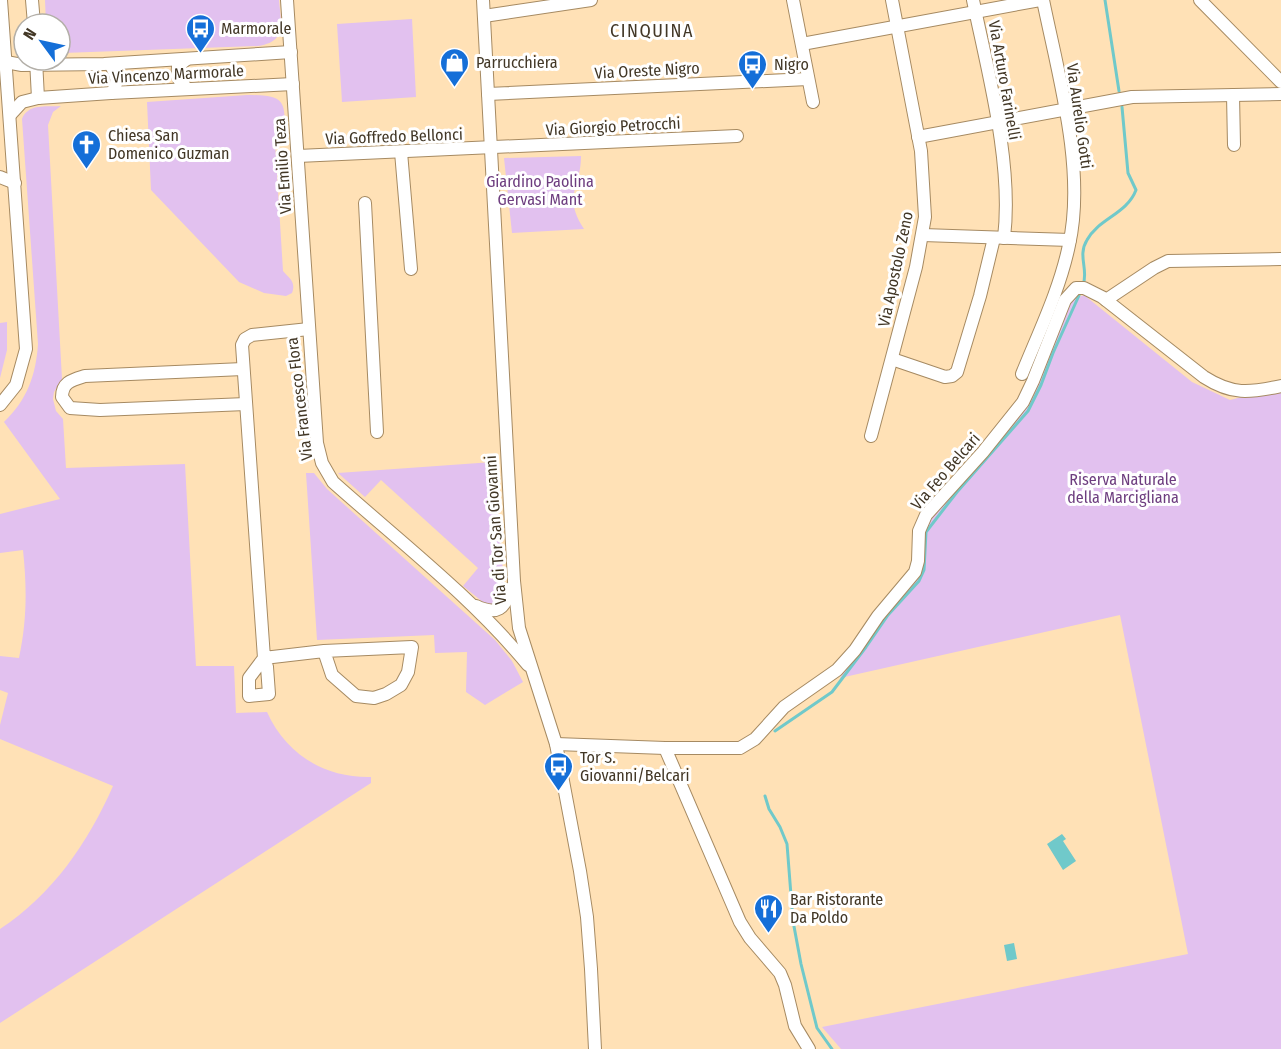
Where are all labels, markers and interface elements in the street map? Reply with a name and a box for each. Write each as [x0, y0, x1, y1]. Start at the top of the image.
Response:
north arrow [12, 12, 72, 72]
bus stop icon: Marmorale [184, 12, 216, 54]
place label: Marmorale [221, 19, 291, 38]
street label: Via Arturo Farinelli [985, 19, 1024, 141]
district label: CINQUINA [610, 20, 694, 42]
text: N [19, 25, 40, 43]
shop icon: Parrucchiera [439, 46, 471, 88]
bus stop icon: Nigro [737, 48, 769, 90]
place label: Parrucchiera [476, 53, 558, 72]
place label: Nigro [774, 55, 809, 74]
street label: Via Oreste Nigro [594, 58, 700, 83]
street label: Via Vincenzo Marmorale [88, 61, 245, 88]
street label: Via Aurelio Gotti [1063, 62, 1096, 170]
street label: Via Giorgio Petrocchi [545, 113, 681, 140]
street label: Via Emilio Teza [270, 117, 295, 215]
street label: Via Goffredo Bellonci [325, 125, 463, 148]
place label: Chiesa San Domenico Guzman [108, 126, 230, 163]
church icon: Chiesa San Domenico Guzman [71, 128, 103, 170]
park label: Giardino Paolina Gervasi Mant [486, 172, 594, 209]
street label: Via Apostolo Zeno [874, 210, 917, 329]
street label: Via Francesco Flora [282, 336, 316, 462]
street label: Via Feo Belcari [907, 429, 984, 514]
street label: Via di Tor San Giovanni [481, 455, 510, 605]
park label: Riserva Naturale della Marcigliana [1067, 470, 1179, 507]
place label: Tor S. Giovanni/Belcari [580, 748, 690, 785]
bus stop icon: Tor S. Giovanni/Belcari [543, 750, 575, 792]
place label: Bar Ristorante Da Poldo [790, 890, 883, 927]
restaurant icon: Bar Ristorante Da Poldo [753, 892, 785, 934]

